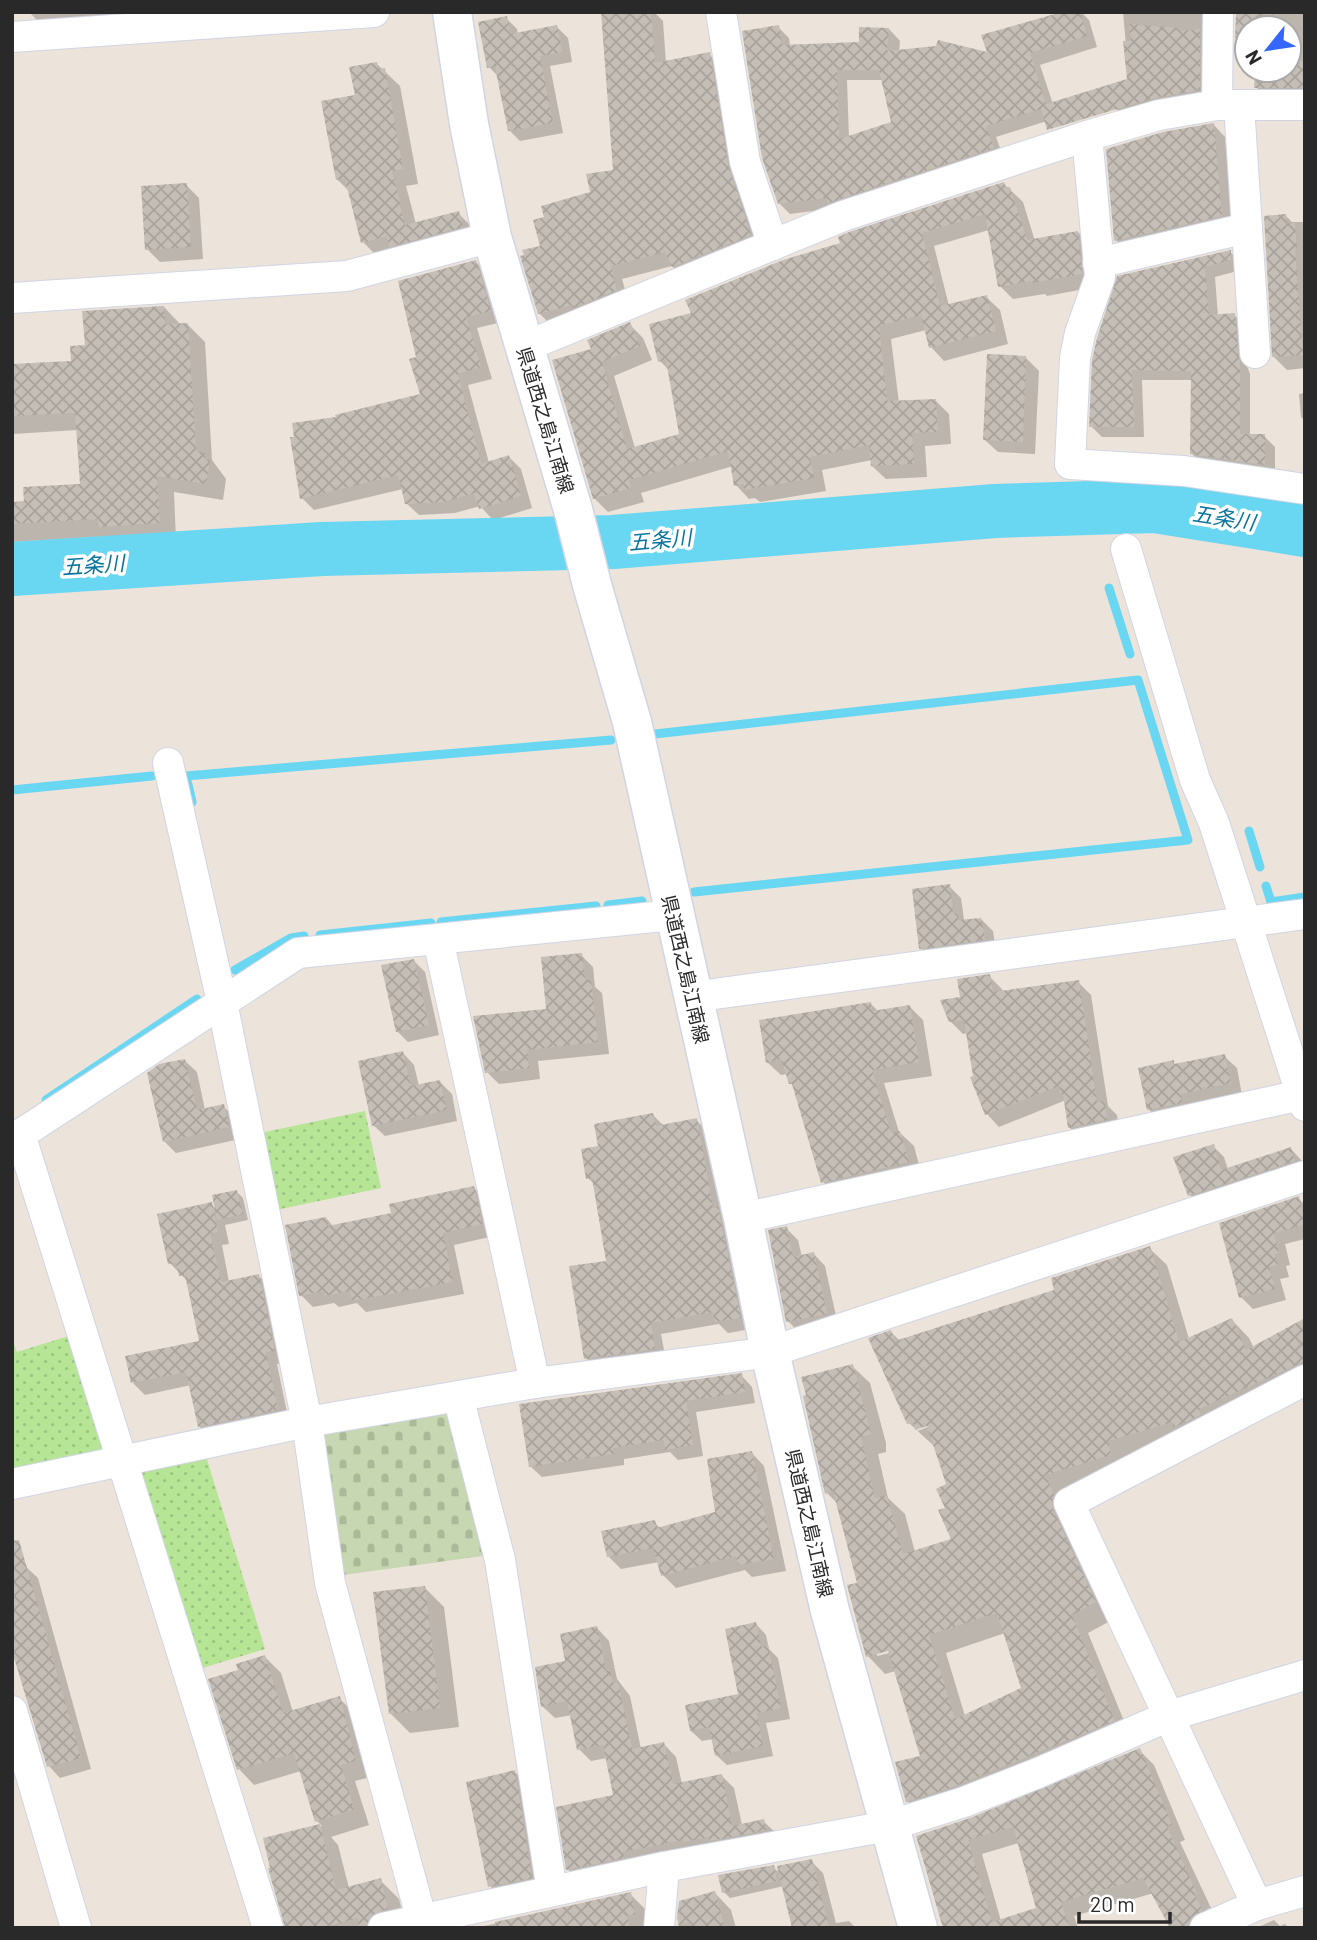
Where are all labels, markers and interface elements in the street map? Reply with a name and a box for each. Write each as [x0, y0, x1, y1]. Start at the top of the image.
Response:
north arrow [1233, 14, 1303, 84]
text: N [1240, 47, 1266, 69]
street label: 県道西之島江南線 [513, 344, 579, 496]
water label: 五条川 [1191, 500, 1259, 535]
water label: 五条川 [628, 524, 694, 554]
water label: 五条川 [61, 549, 127, 579]
street label: 県道西之島江南線 [658, 892, 714, 1046]
street label: 県道西之島江南線 [782, 1446, 838, 1600]
scale bar [1079, 1881, 1170, 1925]
text: 20 m [1090, 1891, 1135, 1916]

